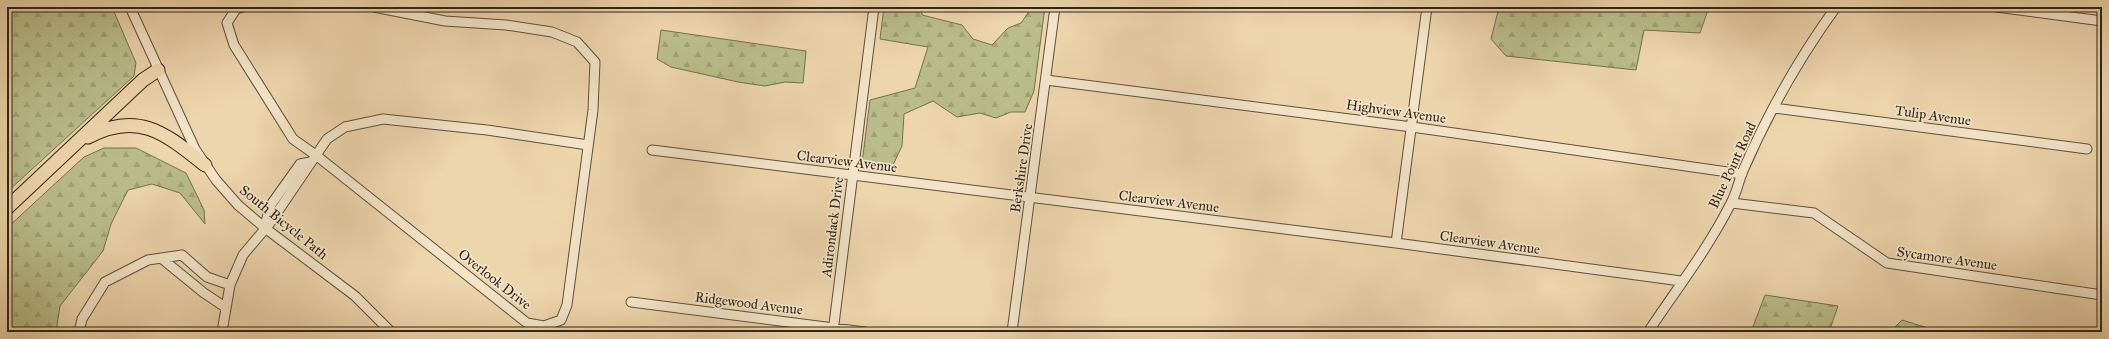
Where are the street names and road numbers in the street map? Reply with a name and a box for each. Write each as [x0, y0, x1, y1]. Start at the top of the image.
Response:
street label: Highview Avenue [1345, 96, 1447, 127]
street label: Tulip Avenue [1894, 102, 1972, 129]
street label: Blue Point Road [1705, 119, 1760, 211]
street label: Berkshire Drive [1007, 122, 1036, 214]
street label: Clearview Avenue [796, 147, 898, 176]
street label: Adirondack Drive [818, 176, 847, 279]
street label: South Bicycle Path [236, 182, 331, 263]
street label: Clearview Avenue [1118, 187, 1220, 216]
street label: Clearview Avenue [1439, 227, 1541, 258]
street label: Sycamore Avenue [1896, 243, 1998, 274]
street label: Overlook Drive [455, 246, 535, 313]
street label: Ridgewood Avenue [694, 288, 804, 319]

